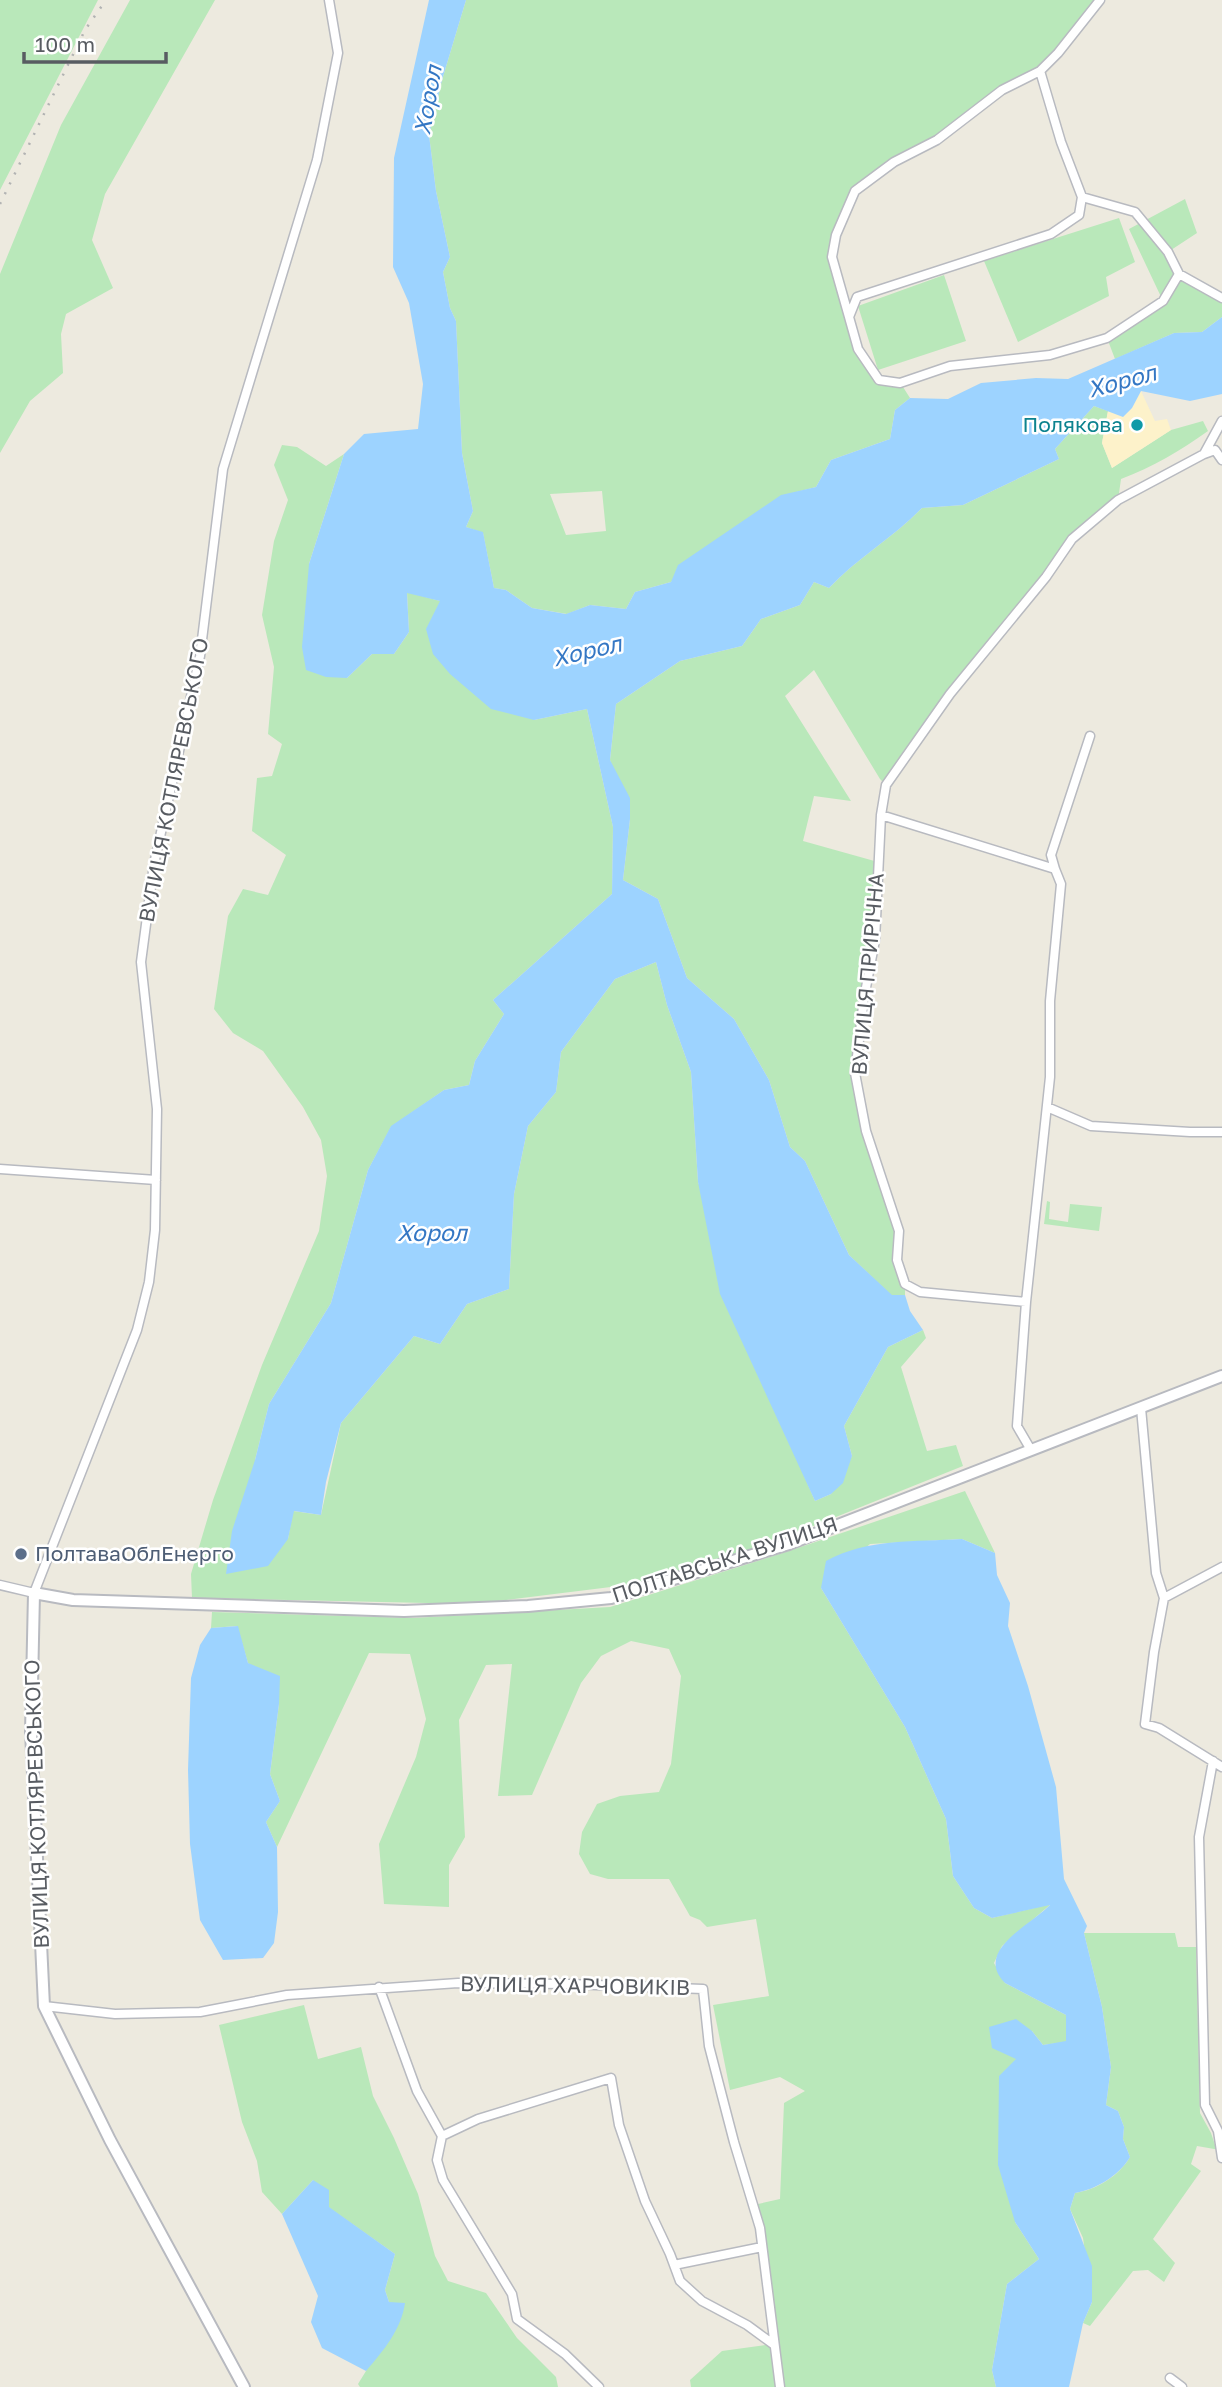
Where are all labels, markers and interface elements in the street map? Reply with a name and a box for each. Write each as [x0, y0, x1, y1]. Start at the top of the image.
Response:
scale bar [24, 21, 166, 65]
text: 100 m [35, 31, 95, 57]
water label: Хорол [407, 62, 447, 137]
water label: Хорол [1084, 357, 1161, 403]
place label: Полякова [1023, 411, 1123, 437]
marker: Полякова [1129, 417, 1145, 433]
water label: Хорол [550, 628, 625, 672]
street label: ВУЛИЦЯ КОТЛЯРЕВСЬКОГО [133, 635, 213, 924]
street label: ВУЛИЦЯ ПРИРІЧНА [845, 872, 889, 1076]
water label: Хорол [397, 1218, 468, 1246]
street label: ПОЛТАВСЬКА ВУЛИЦЯ [609, 1510, 841, 1608]
place label: ПолтаваОблЕнерго [35, 1540, 234, 1566]
marker: ПолтаваОблЕнерго [13, 1546, 29, 1562]
street label: ВУЛИЦЯ КОТЛЯРЕВСЬКОГО [18, 1659, 54, 1949]
street label: ВУЛИЦЯ ХАРЧОВИКІВ [460, 1970, 690, 2000]

